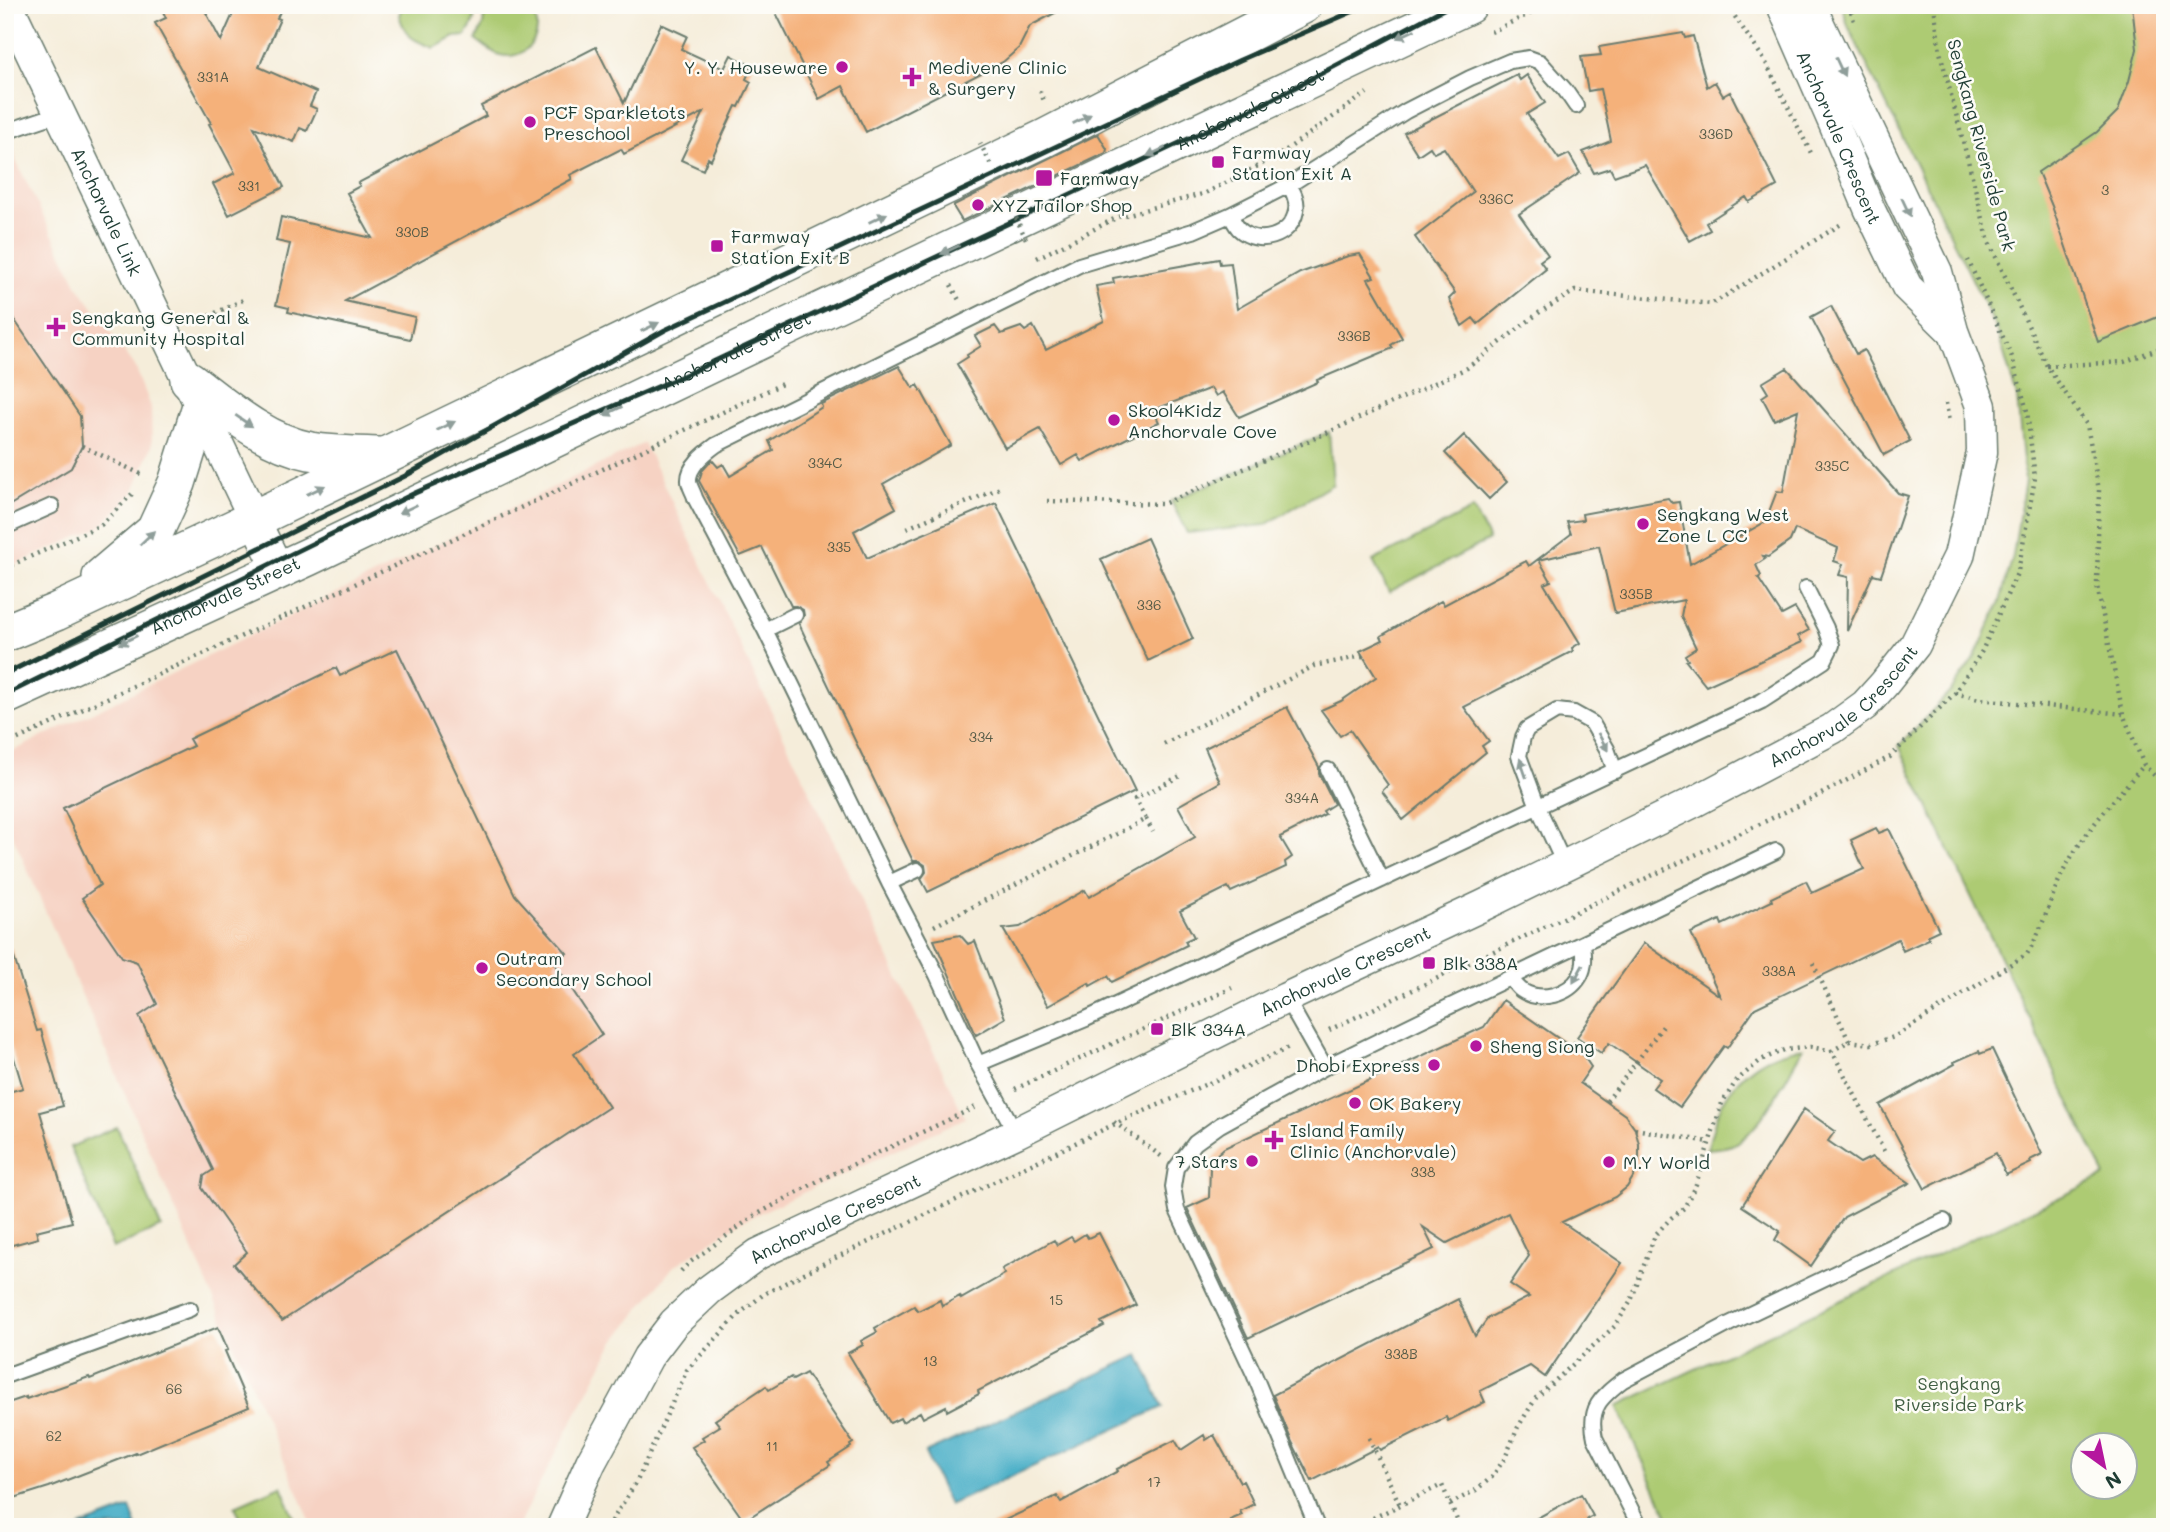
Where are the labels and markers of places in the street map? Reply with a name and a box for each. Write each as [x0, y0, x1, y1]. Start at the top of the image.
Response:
place label: Y. Y. Houseware [684, 55, 828, 79]
place label: Medivene Clinic & Surgery [928, 55, 1067, 100]
marker: Y. Y. Houseware [834, 59, 850, 75]
marker: Medivene Clinic & Surgery [902, 67, 922, 87]
place label: PCF Sparkletots Preschool [544, 100, 686, 145]
marker: PCF Sparkletots Preschool [522, 114, 538, 130]
place label: Farmway Station Exit A [1232, 140, 1352, 185]
marker: Farmway Station Exit A [1210, 154, 1226, 170]
place label: Farmway [1060, 166, 1139, 190]
marker: Farmway [1034, 168, 1054, 188]
place label: XYZ Tailor Shop [992, 193, 1132, 217]
marker: XYZ Tailor Shop [970, 197, 986, 213]
place label: Farmway Station Exit B [731, 224, 850, 269]
marker: Farmway Station Exit B [709, 238, 725, 254]
place label: Sengkang General & Community Hospital [72, 305, 250, 350]
marker: Sengkang General & Community Hospital [46, 317, 66, 337]
place label: Skool4Kidz Anchorvale Cove [1128, 398, 1277, 443]
marker: Skool4Kidz Anchorvale Cove [1106, 412, 1122, 428]
place label: Sengkang West Zone L CC [1657, 502, 1789, 547]
marker: Sengkang West Zone L CC [1635, 516, 1651, 532]
place label: Outram Secondary School [496, 946, 652, 991]
place label: Blk 338A [1443, 951, 1518, 975]
marker: Blk 338A [1421, 955, 1437, 971]
marker: Outram Secondary School [474, 960, 490, 976]
place label: Blk 334A [1171, 1017, 1246, 1041]
marker: Blk 334A [1149, 1021, 1165, 1037]
place label: Sheng Siong [1490, 1034, 1594, 1058]
marker: Sheng Siong [1468, 1038, 1484, 1054]
place label: Dhobi Express [1296, 1053, 1420, 1077]
marker: Dhobi Express [1426, 1057, 1442, 1073]
place label: OK Bakery [1369, 1091, 1461, 1115]
marker: OK Bakery [1347, 1095, 1363, 1111]
place label: Island Family Clinic (Anchorvale) [1290, 1118, 1456, 1163]
marker: Island Family Clinic (Anchorvale) [1264, 1130, 1284, 1150]
place label: 7 Stars [1175, 1149, 1238, 1173]
place label: M.Y World [1623, 1150, 1710, 1174]
marker: 7 Stars [1244, 1153, 1260, 1169]
marker: M.Y World [1601, 1154, 1617, 1170]

